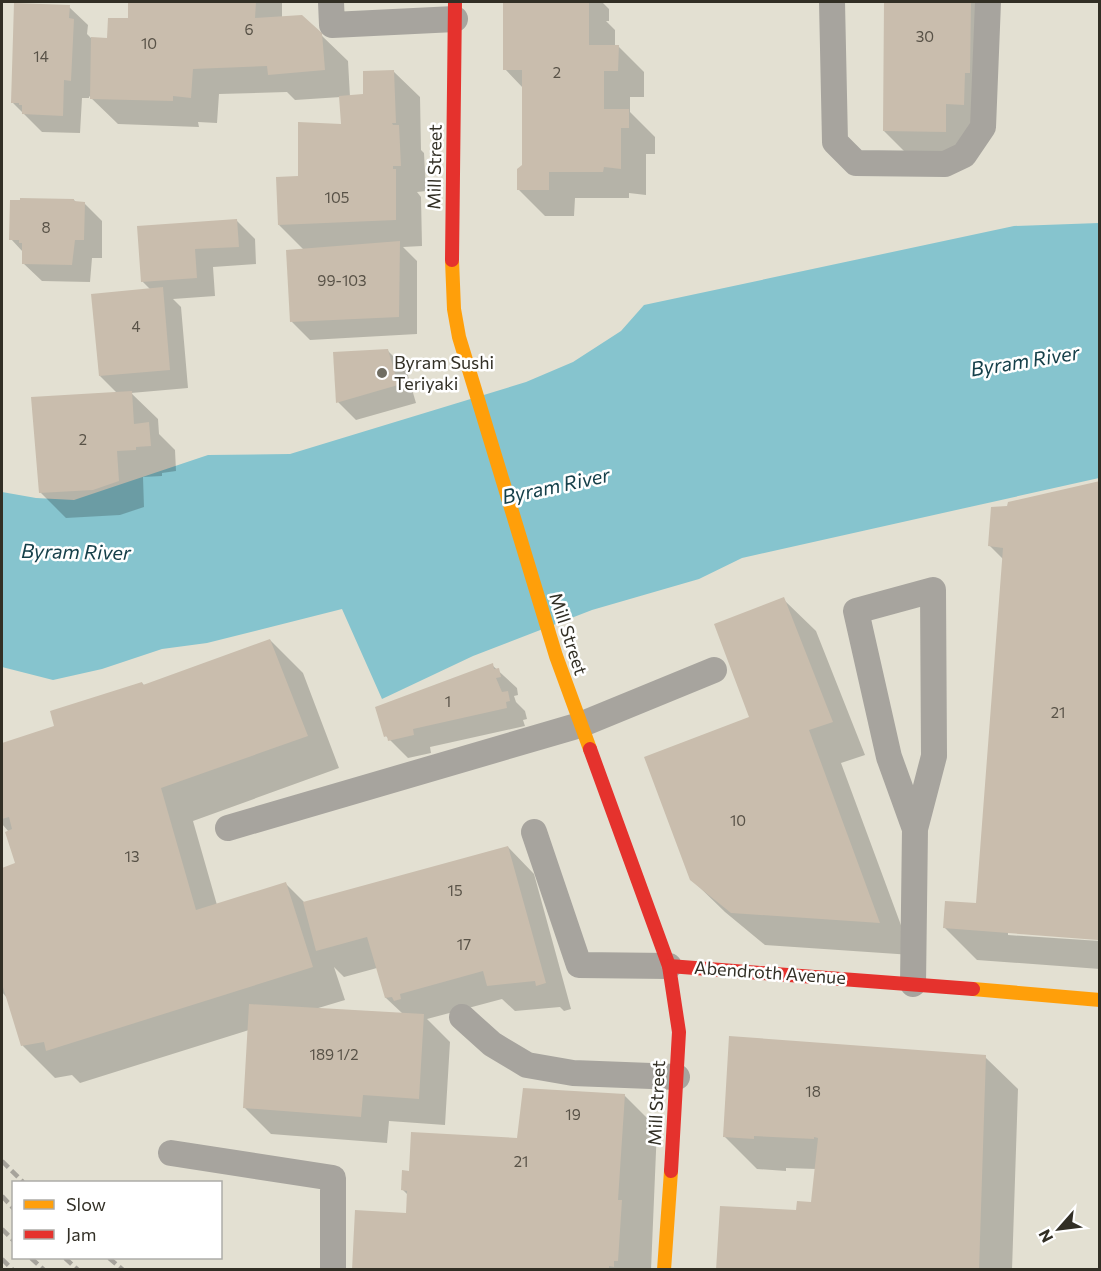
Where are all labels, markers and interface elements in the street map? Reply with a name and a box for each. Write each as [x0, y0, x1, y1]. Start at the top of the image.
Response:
house number: 6 [244, 20, 254, 38]
house number: 30 [916, 27, 934, 45]
house number: 10 [141, 34, 157, 52]
house number: 14 [33, 47, 49, 65]
house number: 2 [553, 63, 561, 81]
street label: Mill Street [422, 124, 446, 210]
house number: 105 [325, 188, 349, 206]
house number: 8 [41, 218, 51, 236]
house number: 99-103 [317, 271, 367, 289]
house number: 4 [132, 317, 141, 335]
water label: Byram River [969, 339, 1082, 380]
place label: Byram Sushi Teriyaki [394, 351, 494, 394]
marker: Byram Sushi Teriyaki [375, 366, 389, 380]
house number: 2 [79, 430, 87, 448]
water label: Byram River [500, 462, 613, 508]
water label: Byram River [21, 538, 132, 564]
street label: Mill Street [545, 590, 593, 678]
house number: 1 [445, 692, 451, 710]
house number: 21 [1051, 703, 1065, 721]
house number: 10 [730, 811, 746, 829]
house number: 13 [125, 847, 139, 865]
house number: 15 [447, 881, 463, 899]
house number: 17 [457, 935, 471, 953]
street label: Abendroth Avenue [694, 956, 847, 988]
house number: 189 1/2 [310, 1045, 358, 1063]
street label: Mill Street [643, 1060, 669, 1146]
house number: 18 [805, 1082, 821, 1100]
house number: 19 [565, 1105, 581, 1123]
house number: 21 [514, 1152, 528, 1170]
legend [12, 1181, 222, 1259]
text: Slow [66, 1193, 106, 1215]
north arrow [1029, 1199, 1089, 1259]
text: Jam [66, 1223, 96, 1245]
text: N [1034, 1227, 1057, 1246]

